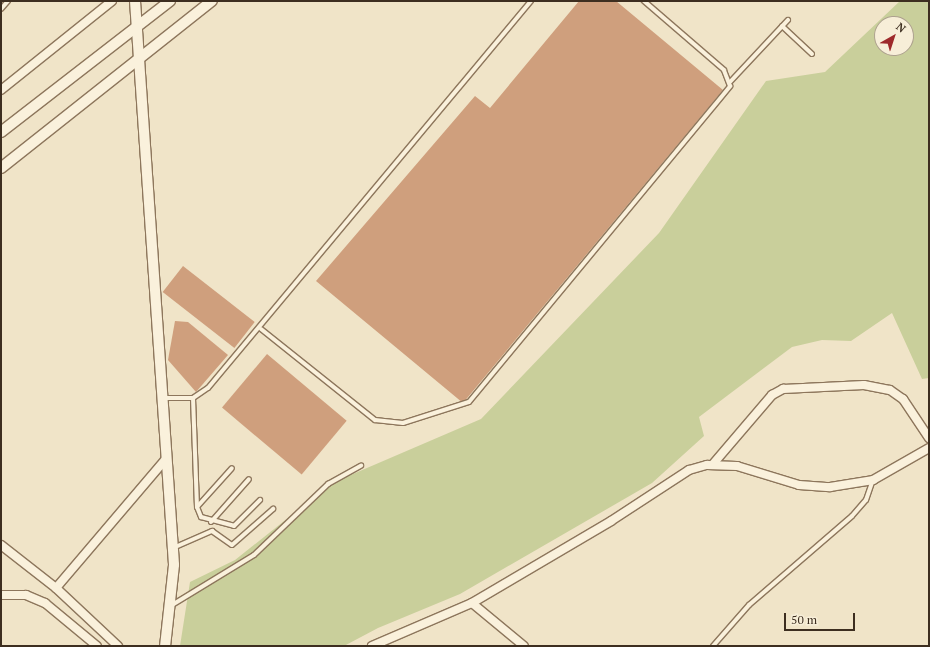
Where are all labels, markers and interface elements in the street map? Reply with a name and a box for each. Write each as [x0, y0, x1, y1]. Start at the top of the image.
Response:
north arrow [874, 16, 914, 56]
text: N [893, 19, 909, 36]
scale bar [786, 605, 857, 631]
text: 50 m [791, 612, 817, 627]

